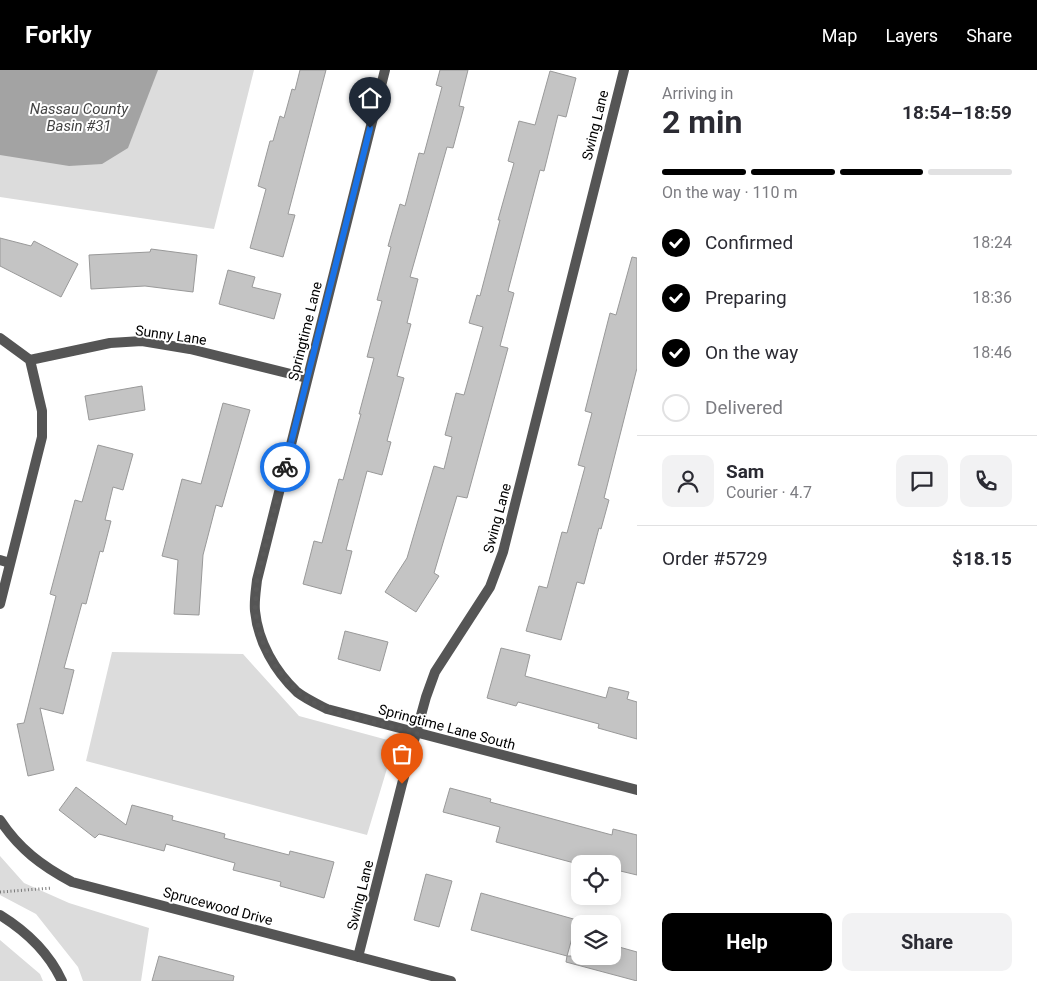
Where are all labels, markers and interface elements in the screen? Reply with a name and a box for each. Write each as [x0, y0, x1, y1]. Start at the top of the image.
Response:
text: Forkly [25, 21, 92, 49]
text: Map [822, 25, 857, 46]
text: Layers [885, 25, 938, 46]
text: Share [966, 25, 1012, 46]
pin [349, 77, 391, 128]
icon: home [356, 84, 384, 112]
text: Arriving in [662, 84, 733, 103]
street label: Swing Lane [579, 88, 611, 162]
water label: Nassau County Basin #31 [30, 100, 129, 135]
text: 18:54–18:59 [902, 101, 1012, 124]
text: 2 min [662, 103, 742, 141]
text: On the way · 110 m [662, 183, 798, 202]
icon: check [662, 229, 690, 257]
text: Confirmed [705, 231, 793, 254]
text: 18:24 [972, 233, 1012, 252]
street label: Springtime Lane [285, 280, 325, 382]
icon: check [662, 284, 690, 312]
text: Preparing [705, 286, 787, 309]
text: 18:36 [972, 288, 1012, 307]
street label: Sunny Lane [134, 322, 208, 348]
icon: check [662, 339, 690, 367]
text: On the way [705, 341, 798, 364]
text: 18:46 [972, 343, 1012, 362]
text: Delivered [705, 396, 783, 419]
courier [260, 442, 310, 492]
icon: bike [271, 453, 299, 481]
button: person [662, 455, 714, 507]
button: chat [896, 455, 948, 507]
button: phone [960, 455, 1012, 507]
text: Sam [726, 460, 764, 483]
street label: Swing Lane [480, 481, 514, 555]
text: Courier · 4.7 [726, 483, 812, 502]
text: Order #5729 [662, 547, 768, 570]
text: $18.15 [952, 547, 1012, 570]
street label: Springtime Lane South [377, 701, 517, 753]
pin [381, 733, 423, 784]
icon: bag [388, 740, 416, 768]
map controls [571, 855, 621, 965]
button: locate [571, 855, 621, 905]
street label: Swing Lane [344, 858, 376, 932]
street label: Sprucewood Drive [161, 884, 275, 928]
button: Help [662, 913, 832, 971]
button: Share [842, 913, 1012, 971]
button: layers [571, 915, 621, 965]

